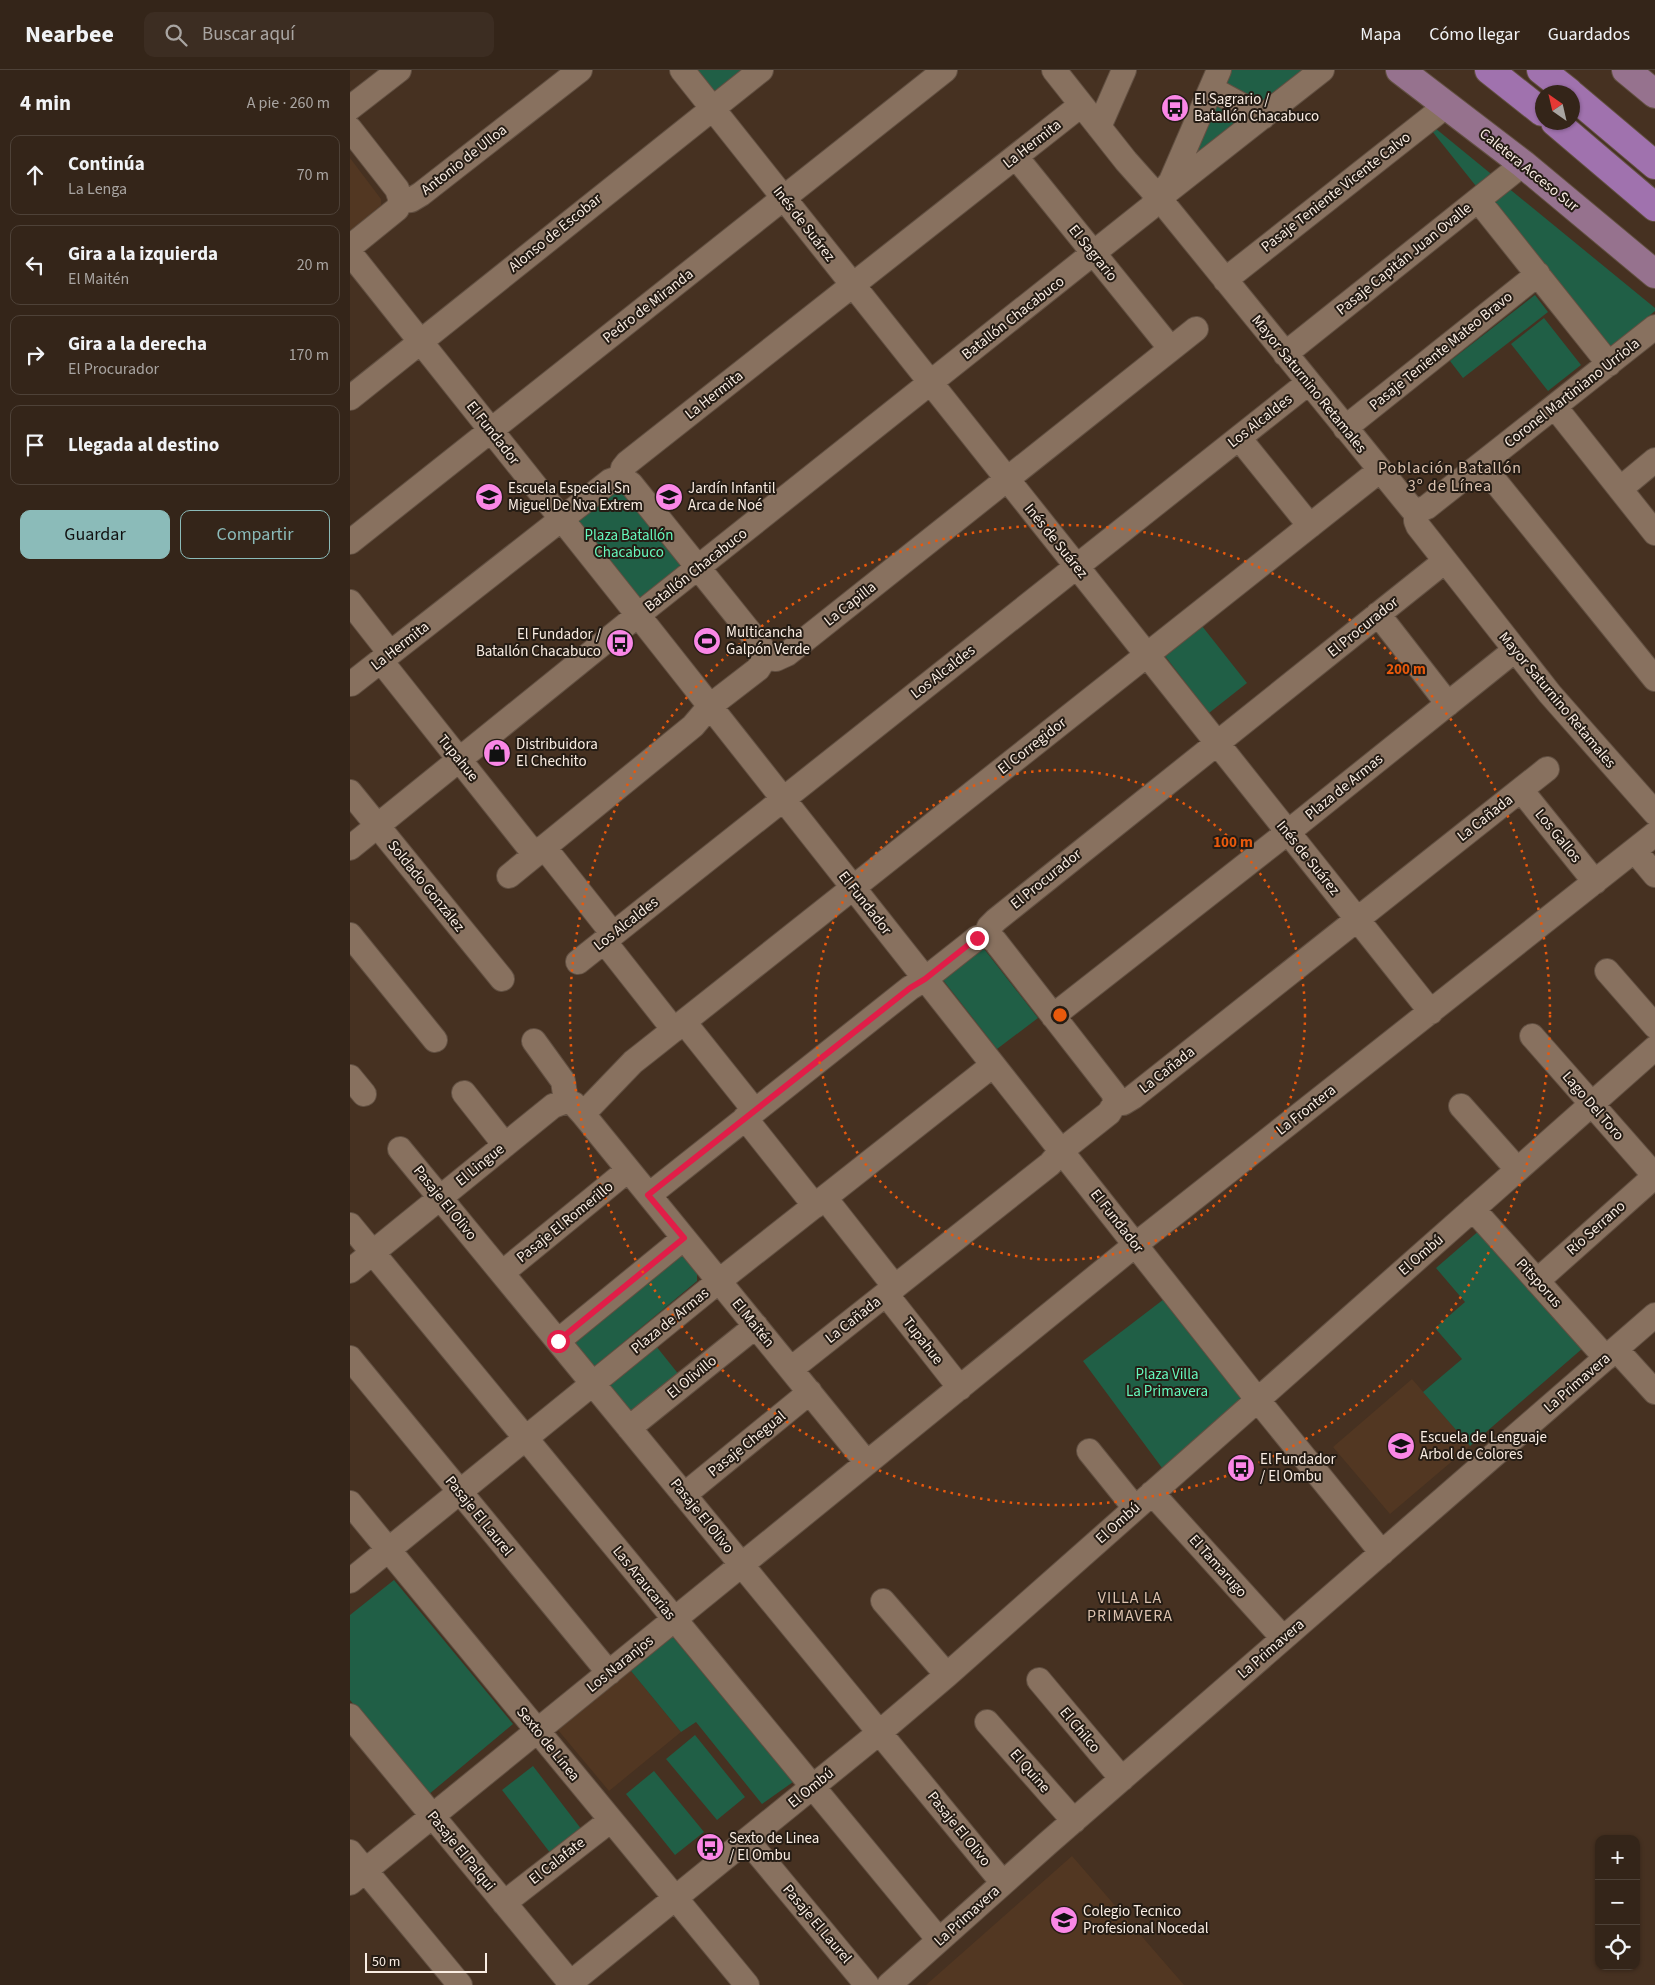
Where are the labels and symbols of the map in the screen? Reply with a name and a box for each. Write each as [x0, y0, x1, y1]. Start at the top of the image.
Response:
north arrow [1535, 85, 1580, 130]
place label: El Sagrario / Batallón Chacabuco [1194, 89, 1319, 127]
bus stop icon: El Sagrario / Batallón Chacabuco [1160, 93, 1190, 123]
street label: La Hermita [998, 115, 1066, 173]
street label: Antonio de Ulloa [417, 120, 511, 200]
street label: Caletera Acceso Sur [1475, 123, 1584, 217]
street label: Pasaje Teniente Vicente Calvo [1257, 127, 1415, 257]
street label: Inés de Suárez [768, 182, 840, 266]
street label: Alonso de Escobar [504, 188, 607, 277]
street label: Pasaje Capitán Juan Ovalle [1332, 198, 1476, 320]
street label: El Sagrario [1064, 220, 1122, 286]
street label: Pedro de Miranda [598, 264, 698, 348]
street label: Batallón Chacabuco [957, 271, 1069, 365]
street label: Pasaje Teniente Mateo Bravo [1365, 287, 1517, 415]
street label: Mayor Saturnino Retamales [1247, 310, 1371, 458]
street label: Coronel Martiniano Urriola [1500, 333, 1644, 453]
street label: La Hermita [680, 366, 748, 424]
street label: Los Alcaldes [1223, 389, 1297, 453]
street label: El Fundador [461, 397, 525, 470]
district label: Población Batallón 3º de Línea [1378, 457, 1522, 497]
place label: Escuela Especial Sn Miguel De Nva Extrem [508, 478, 643, 516]
place label: Jardín Infantil Arca de Noé [688, 478, 776, 516]
school or university icon: Escuela Especial Sn Miguel De Nva Extrem [474, 482, 504, 512]
school or university icon: Jardín Infantil Arca de Noé [654, 482, 684, 512]
street label: Inés de Suárez [1019, 499, 1093, 583]
street label: Batallón Chacabuco [640, 523, 752, 617]
park label: Plaza Batallón Chacabuco [585, 525, 673, 563]
street label: La Capilla [819, 577, 881, 631]
street label: El Procurador [1323, 591, 1403, 662]
street label: La Hermita [366, 617, 434, 675]
place label: Multicancha Galpón Verde [726, 622, 810, 660]
place label: El Fundador / Batallón Chacabuco [476, 624, 602, 662]
sports icon: Multicancha Galpón Verde [692, 626, 722, 656]
street label: Mayor Saturnino Retamales [1494, 627, 1620, 773]
bus stop icon: El Fundador / Batallón Chacabuco [605, 628, 635, 658]
street label: Los Alcaldes [906, 640, 980, 704]
text: 200 m [1386, 659, 1426, 680]
street label: El Corregidor [993, 712, 1071, 779]
street label: Tupahue [433, 730, 483, 786]
place label: Distribuidora El Chechito [516, 734, 598, 772]
shop icon: Distribuidora El Chechito [482, 738, 512, 768]
street label: Plaza de Armas [1301, 749, 1387, 825]
street label: La Cañada [1453, 790, 1517, 846]
street label: Los Gallos [1530, 805, 1586, 867]
street label: Inés de Suárez [1271, 816, 1345, 900]
text: 100 m [1213, 832, 1253, 853]
street label: Soldado González [383, 836, 469, 936]
street label: El Procurador [1006, 843, 1086, 914]
street label: El Fundador [833, 867, 897, 940]
street label: Los Alcaldes [589, 892, 663, 956]
route end [966, 927, 989, 950]
centre of rings [1051, 1006, 1069, 1024]
street label: La Cañada [1135, 1042, 1199, 1098]
street label: Lago Del Toro [1557, 1067, 1629, 1145]
street label: La Frontera [1272, 1080, 1340, 1140]
street label: El Lingue [451, 1139, 509, 1191]
street label: Pasaje El Olivo [408, 1161, 482, 1245]
street label: Pasaje El Romerillo [512, 1176, 618, 1268]
street label: El Fundador [1085, 1185, 1149, 1258]
street label: Río Serrano [1562, 1196, 1630, 1260]
street label: El Ombú [1394, 1229, 1448, 1281]
street label: Pitsporus [1511, 1254, 1567, 1312]
street label: Plaza de Armas [627, 1283, 713, 1359]
street label: La Cañada [821, 1292, 885, 1348]
street label: El Maitén [727, 1294, 779, 1352]
street label: Tupahue [898, 1313, 948, 1369]
route start [547, 1330, 570, 1353]
street label: La Primavera [1539, 1348, 1615, 1418]
street label: El Olivillo [663, 1350, 721, 1404]
park label: Plaza Villa La Primavera [1126, 1364, 1208, 1402]
street label: Pasaje Chegual [704, 1406, 790, 1482]
place label: Escuela de Lenguaje Arbol de Colores [1420, 1427, 1547, 1465]
school or university icon: Escuela de Lenguaje Arbol de Colores [1386, 1431, 1416, 1461]
place label: El Fundador / El Ombu [1260, 1449, 1337, 1487]
bus stop icon: El Fundador / El Ombu [1226, 1453, 1256, 1483]
street label: Pasaje El Laurel [440, 1472, 518, 1561]
street label: Pasaje El Olivo [665, 1474, 739, 1558]
street label: El Ombú [1091, 1497, 1145, 1549]
street label: El Tamarugo [1184, 1530, 1252, 1602]
street label: Las Araucarias [608, 1541, 680, 1625]
district label: VILLA LA PRIMAVERA [1087, 1587, 1173, 1627]
street label: La Primavera [1233, 1614, 1309, 1684]
street label: Los Naranjos [582, 1631, 658, 1697]
street label: Sexto de Línea [511, 1702, 585, 1786]
street label: El Chilco [1055, 1703, 1105, 1757]
street label: El Quine [1005, 1744, 1055, 1798]
street label: El Ombú [784, 1763, 838, 1813]
street label: Pasaje El Olivo [922, 1787, 996, 1871]
street label: Pasaje El Palqui [422, 1806, 500, 1896]
place label: Sexto de Linea / El Ombu [729, 1828, 819, 1866]
street label: El Calafate [525, 1832, 589, 1890]
bus stop icon: Sexto de Linea / El Ombu [695, 1832, 725, 1862]
street label: Pasaje El Laurel [778, 1880, 856, 1968]
street label: La Primavera [929, 1881, 1005, 1951]
place label: Colegio Tecnico Profesional Nocedal [1083, 1901, 1209, 1939]
school or university icon: Colegio Tecnico Profesional Nocedal [1049, 1905, 1079, 1935]
scale bar [365, 1950, 488, 1973]

